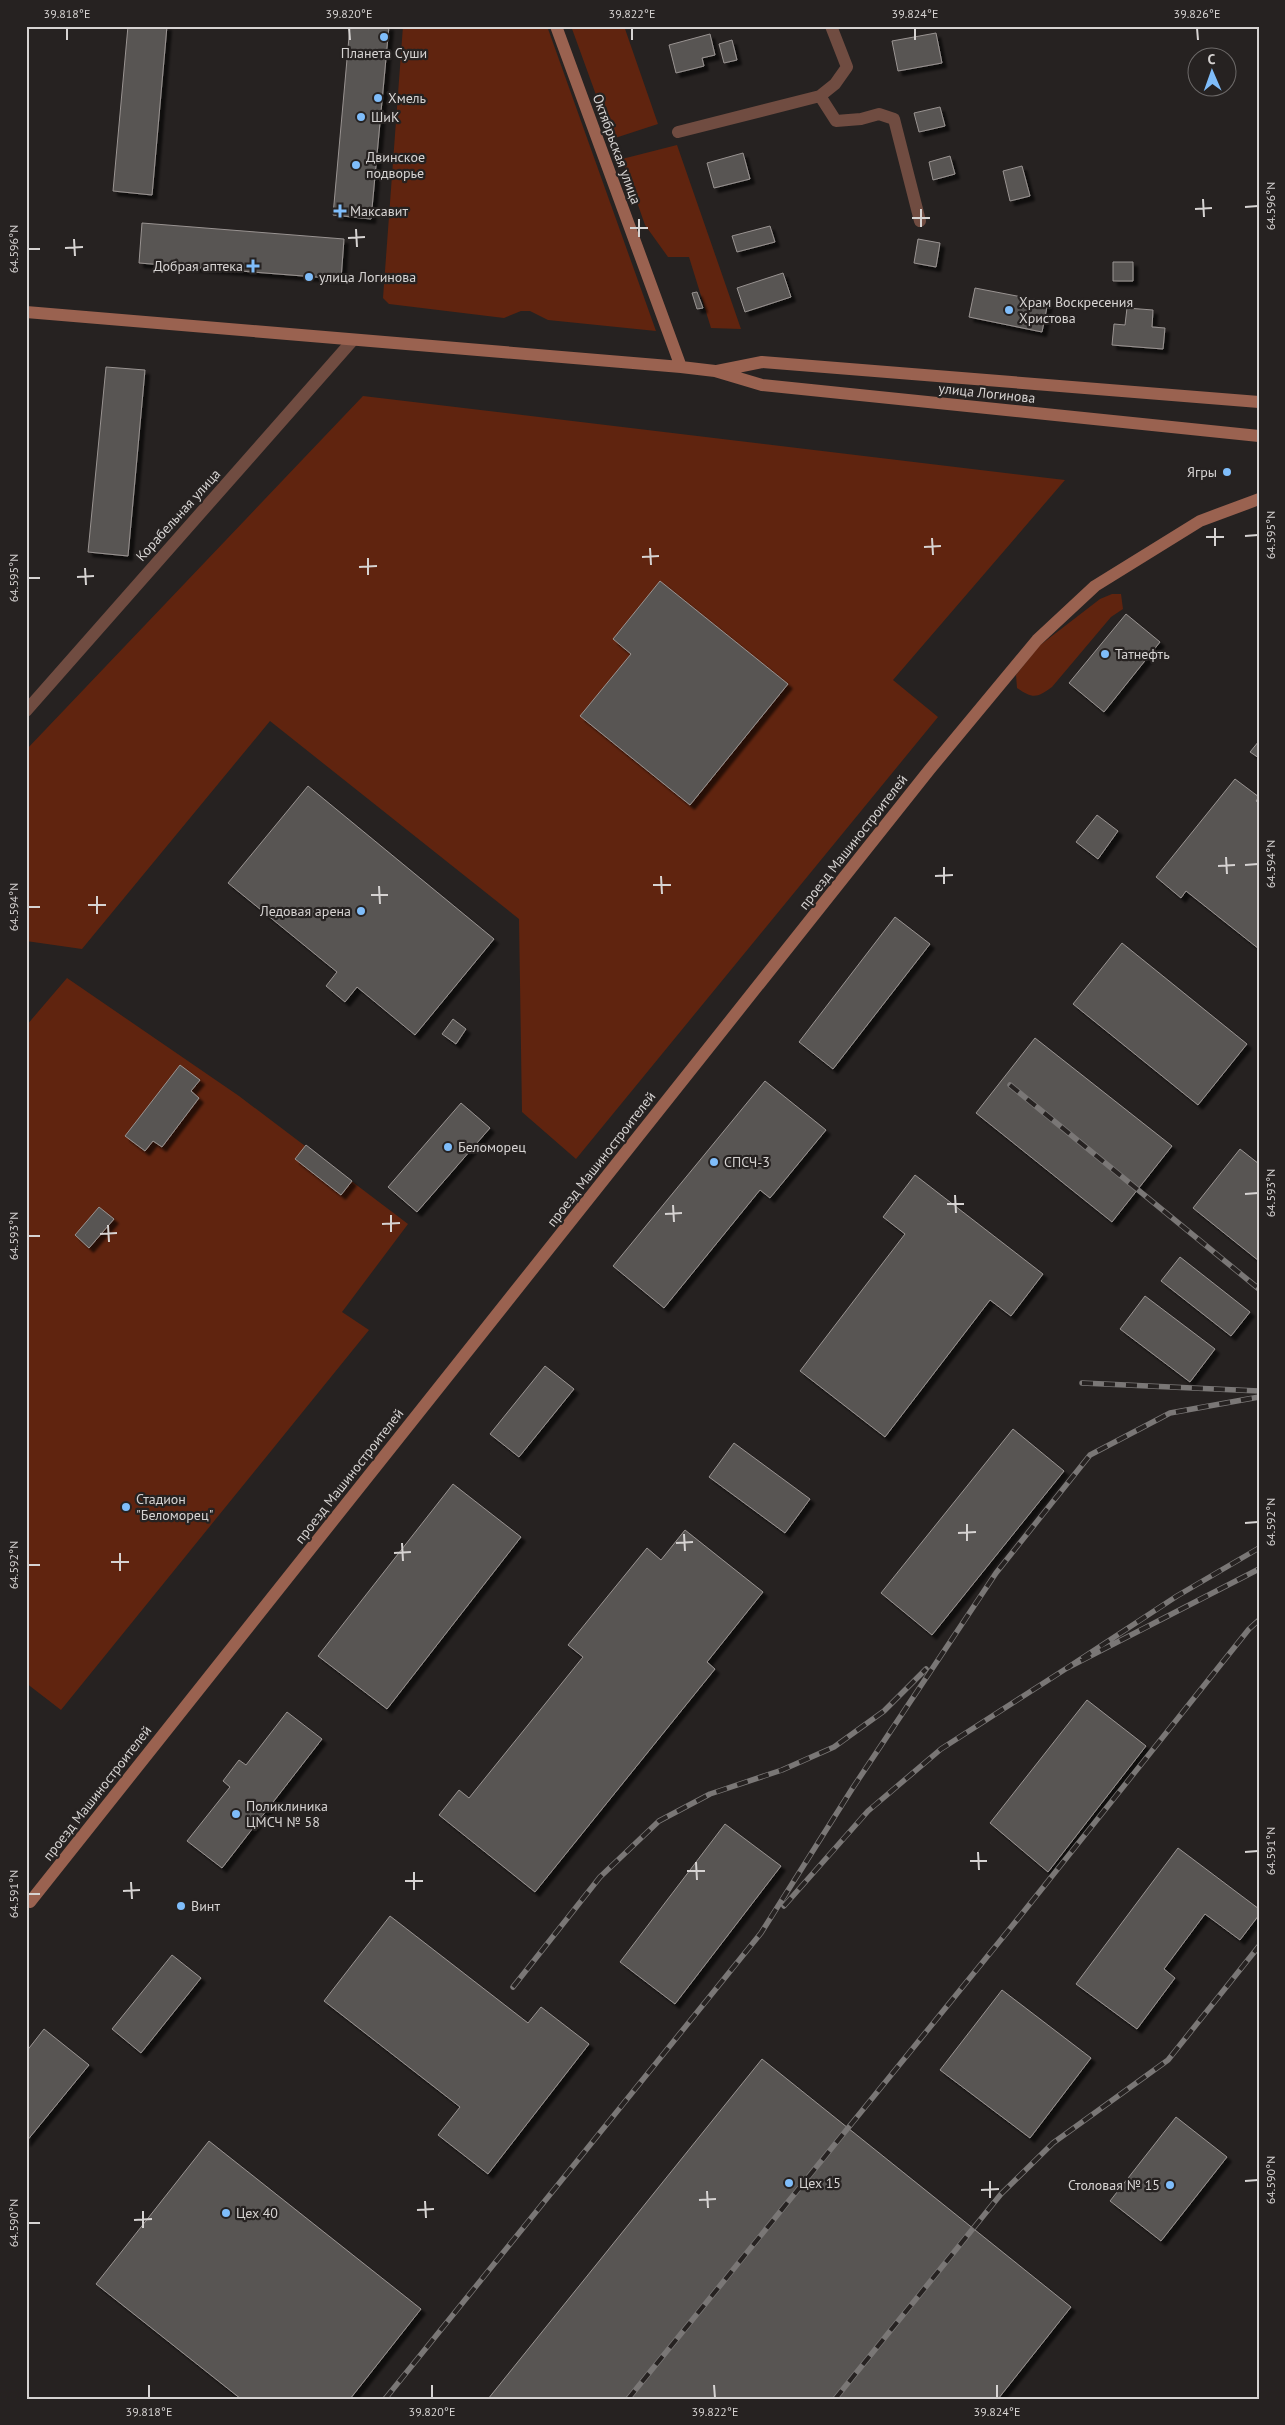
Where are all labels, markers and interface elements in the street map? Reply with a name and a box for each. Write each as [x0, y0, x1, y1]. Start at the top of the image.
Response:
text: 39.818°E [44, 6, 90, 21]
text: 39.820°E [326, 6, 372, 21]
text: 39.822°E [609, 6, 655, 21]
text: 39.824°E [892, 6, 938, 21]
text: 39.826°E [1174, 6, 1220, 21]
marker: Планета Суши [378, 31, 390, 43]
place label: Планета Суши [341, 44, 427, 62]
north arrow [1188, 48, 1238, 98]
text: С [1207, 50, 1216, 68]
place label: Хмель [388, 89, 427, 107]
street label: Октябрьская улица [589, 91, 645, 207]
marker: Хмель [372, 92, 384, 104]
place label: ШиК [371, 108, 400, 126]
marker: ШиК [355, 111, 367, 123]
place label: Двинское подворье [366, 148, 425, 182]
marker: Двинское подворье [350, 159, 362, 171]
text: 64.596°N [1263, 182, 1278, 230]
place label: Максавит [350, 202, 408, 220]
marker: Максавит [334, 205, 346, 217]
text: 64.596°N [6, 225, 21, 273]
place label: Добрая аптека [154, 257, 243, 275]
marker: Добрая аптека [247, 260, 259, 272]
place label: улица Логинова [319, 268, 416, 286]
marker: улица Логинова [303, 271, 315, 283]
place label: Храм Воскресения Христова [1019, 293, 1133, 327]
marker: Храм Воскресения Христова [1003, 304, 1015, 316]
street label: улица Логинова [938, 379, 1036, 407]
place label: Ягры [1187, 463, 1217, 481]
street label: Корабельная улица [132, 465, 224, 565]
marker: Ягры [1221, 466, 1233, 478]
text: 64.595°N [1263, 511, 1278, 559]
text: 64.595°N [6, 554, 21, 602]
place label: Татнефть [1115, 645, 1170, 663]
marker: Татнефть [1099, 648, 1111, 660]
street label: проезд Машиностроителей [795, 771, 911, 913]
text: 64.594°N [1263, 840, 1278, 888]
text: 64.594°N [6, 883, 21, 931]
place label: Ледовая арена [259, 902, 351, 920]
marker: Ледовая арена [355, 905, 367, 917]
street label: проезд Машиностроителей [543, 1088, 659, 1230]
place label: Беломорец [458, 1138, 526, 1156]
marker: Беломорец [442, 1141, 454, 1153]
place label: СПСЧ-3 [724, 1153, 770, 1171]
marker: СПСЧ-3 [708, 1156, 720, 1168]
text: 64.593°N [1263, 1169, 1278, 1217]
text: 64.593°N [6, 1212, 21, 1260]
street label: проезд Машиностроителей [291, 1405, 407, 1547]
place label: Стадион "Беломорец" [136, 1490, 213, 1524]
text: 64.592°N [1263, 1498, 1278, 1546]
marker: Стадион "Беломорец" [120, 1501, 132, 1513]
text: 64.592°N [6, 1541, 21, 1589]
street label: проезд Машиностроителей [39, 1722, 155, 1864]
place label: Поликлиника ЦМСЧ № 58 [246, 1797, 328, 1831]
marker: Поликлиника ЦМСЧ № 58 [230, 1808, 242, 1820]
text: 64.591°N [1263, 1827, 1278, 1875]
text: 64.591°N [6, 1870, 21, 1918]
place label: Винт [191, 1897, 220, 1915]
marker: Винт [175, 1900, 187, 1912]
text: 64.590°N [1263, 2156, 1278, 2204]
place label: Цех 15 [799, 2174, 841, 2192]
place label: Столовая № 15 [1068, 2176, 1160, 2194]
marker: Цех 15 [783, 2177, 795, 2189]
marker: Столовая № 15 [1164, 2179, 1176, 2191]
text: 64.590°N [6, 2199, 21, 2247]
place label: Цех 40 [236, 2204, 278, 2222]
marker: Цех 40 [220, 2207, 232, 2219]
text: 39.818°E [126, 2404, 172, 2419]
text: 39.820°E [409, 2404, 455, 2419]
text: 39.822°E [692, 2404, 738, 2419]
text: 39.824°E [974, 2404, 1020, 2419]

